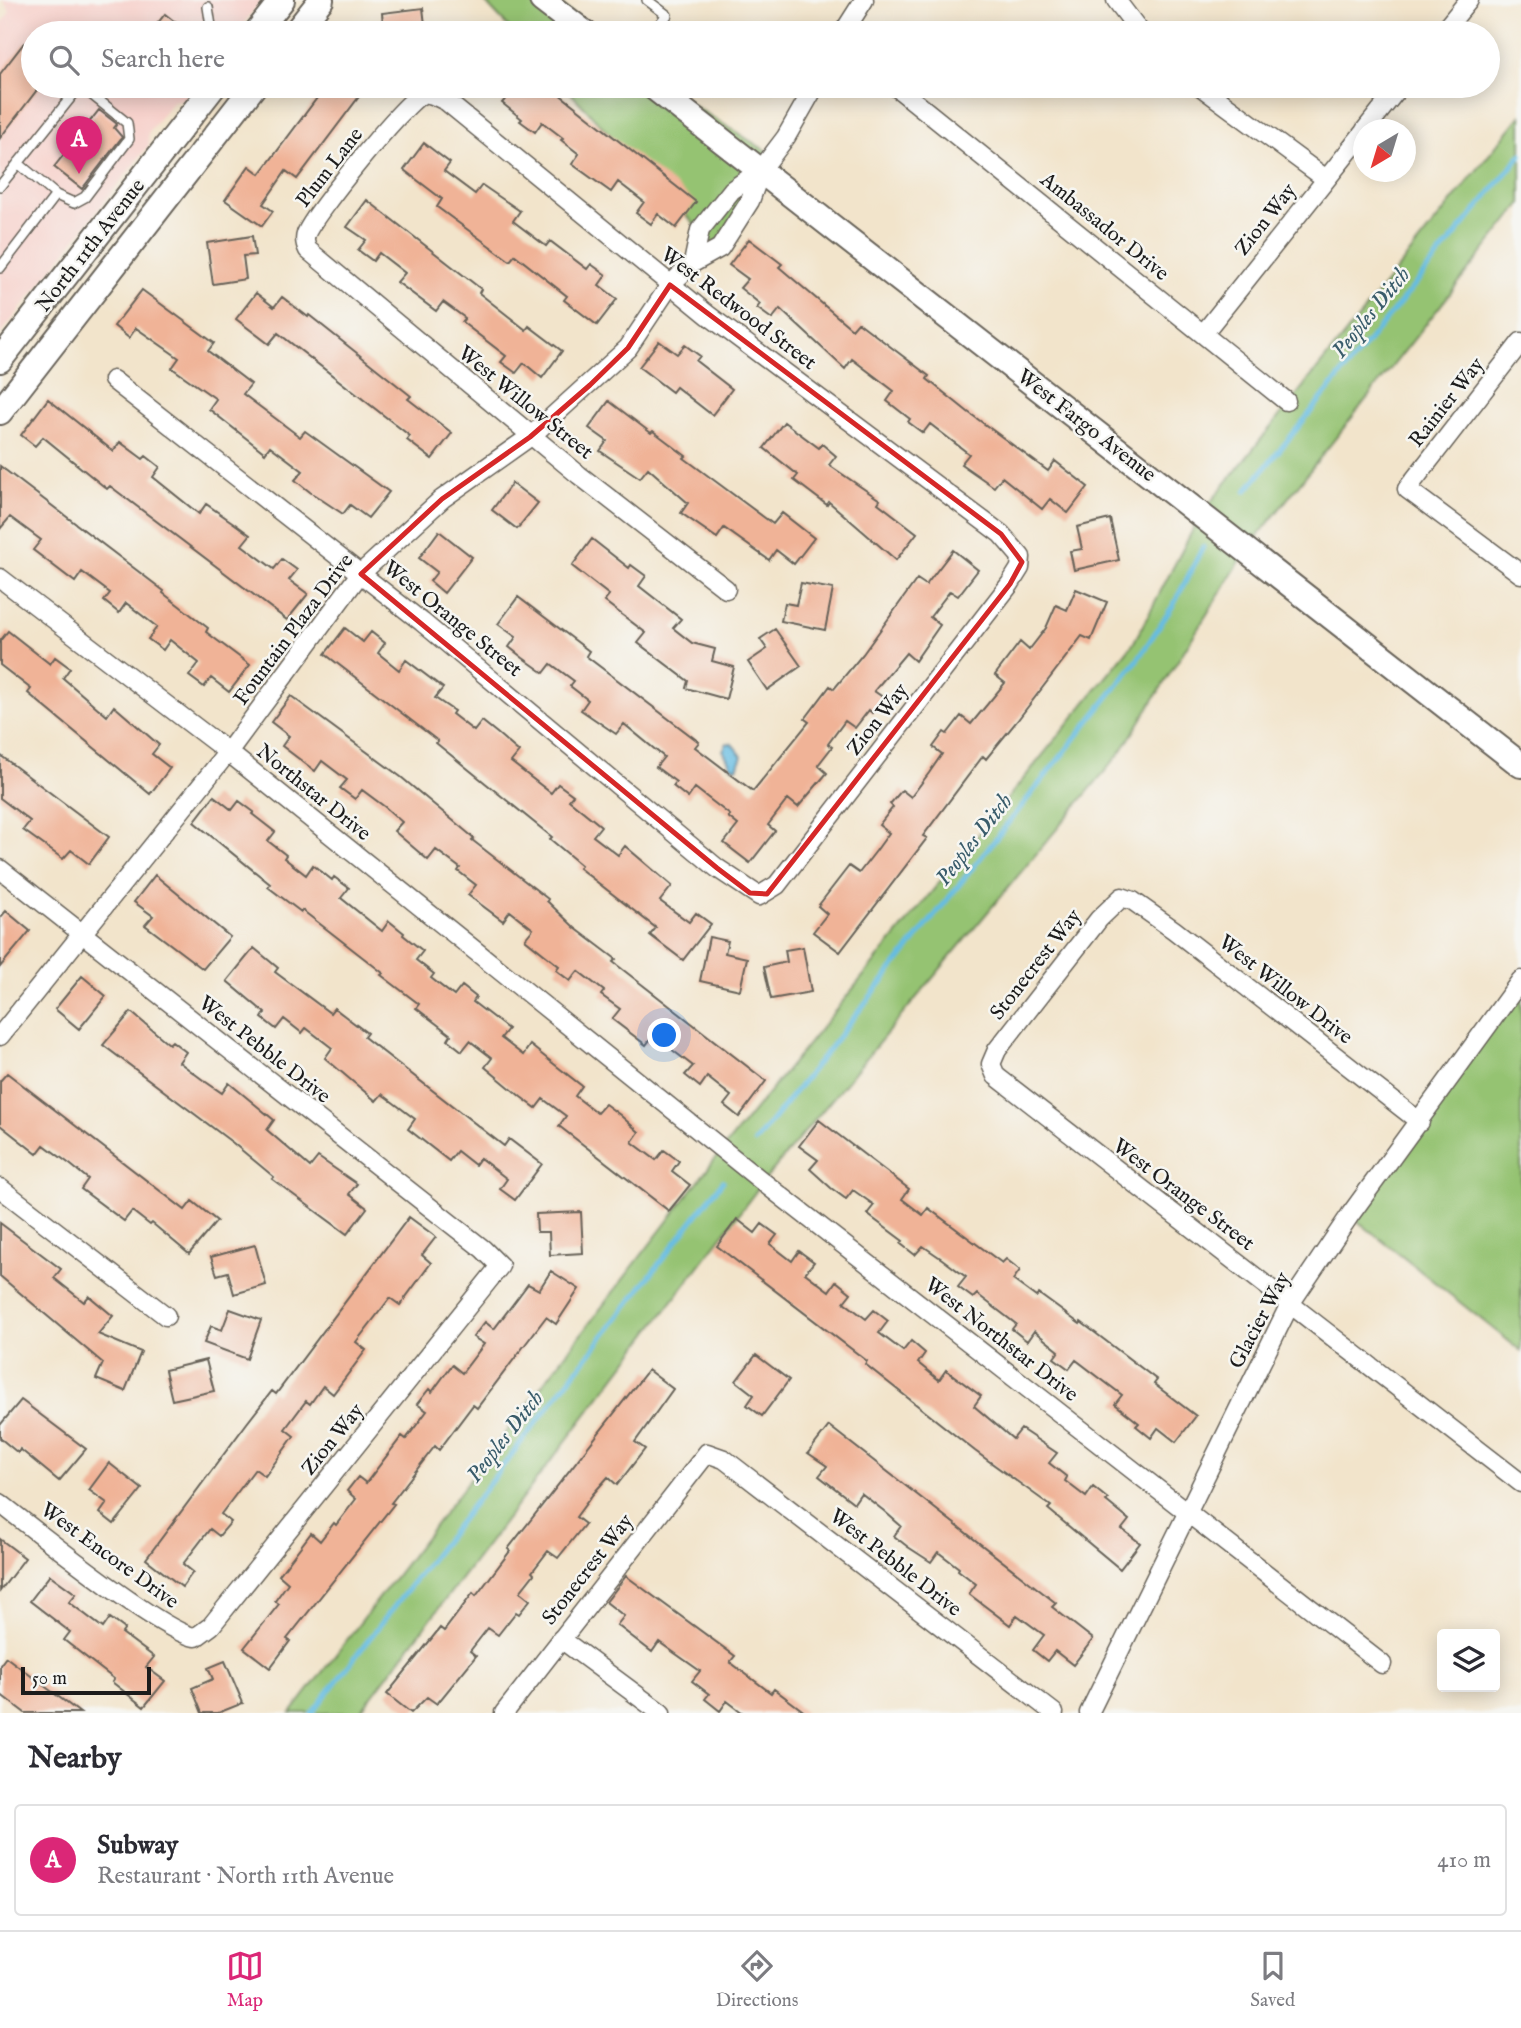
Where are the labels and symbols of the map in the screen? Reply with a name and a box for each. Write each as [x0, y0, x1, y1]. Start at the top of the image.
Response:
pin: A [56, 116, 102, 174]
north arrow [1353, 119, 1416, 182]
street label: Plum Lane [291, 122, 370, 213]
street label: Ambassador Drive [1033, 166, 1174, 288]
street label: North 11th Avenue [31, 173, 152, 318]
street label: Zion Way [1229, 178, 1303, 262]
street label: West Redwood Street [655, 242, 822, 377]
water label: Peoples Ditch [1325, 261, 1417, 365]
street label: West Willow Street [452, 340, 598, 466]
street label: Rainier Way [1404, 352, 1491, 453]
street label: West Fargo Avenue [1011, 364, 1161, 489]
street label: Fountain Plaza Drive [228, 548, 360, 711]
street label: West Orange Street [377, 555, 527, 683]
street label: Zion Way [841, 678, 915, 762]
street label: Northstar Drive [250, 739, 376, 848]
water label: Peoples Ditch [929, 788, 1019, 892]
street label: Stonecrest Way [984, 904, 1088, 1026]
street label: West Willow Drive [1212, 929, 1358, 1051]
street label: West Pebble Drive [193, 990, 336, 1110]
your location [647, 1018, 681, 1052]
street label: West Orange Street [1107, 1133, 1259, 1257]
street label: Glacier Way [1224, 1267, 1297, 1374]
street label: West Northstar Drive [919, 1272, 1084, 1409]
water label: Peoples Ditch [460, 1385, 550, 1489]
street label: Zion Way [296, 1398, 371, 1482]
street label: West Encore Drive [35, 1497, 184, 1616]
street label: West Pebble Drive [824, 1503, 967, 1623]
street label: Stonecrest Way [536, 1509, 640, 1631]
scale bar [21, 1664, 150, 1696]

